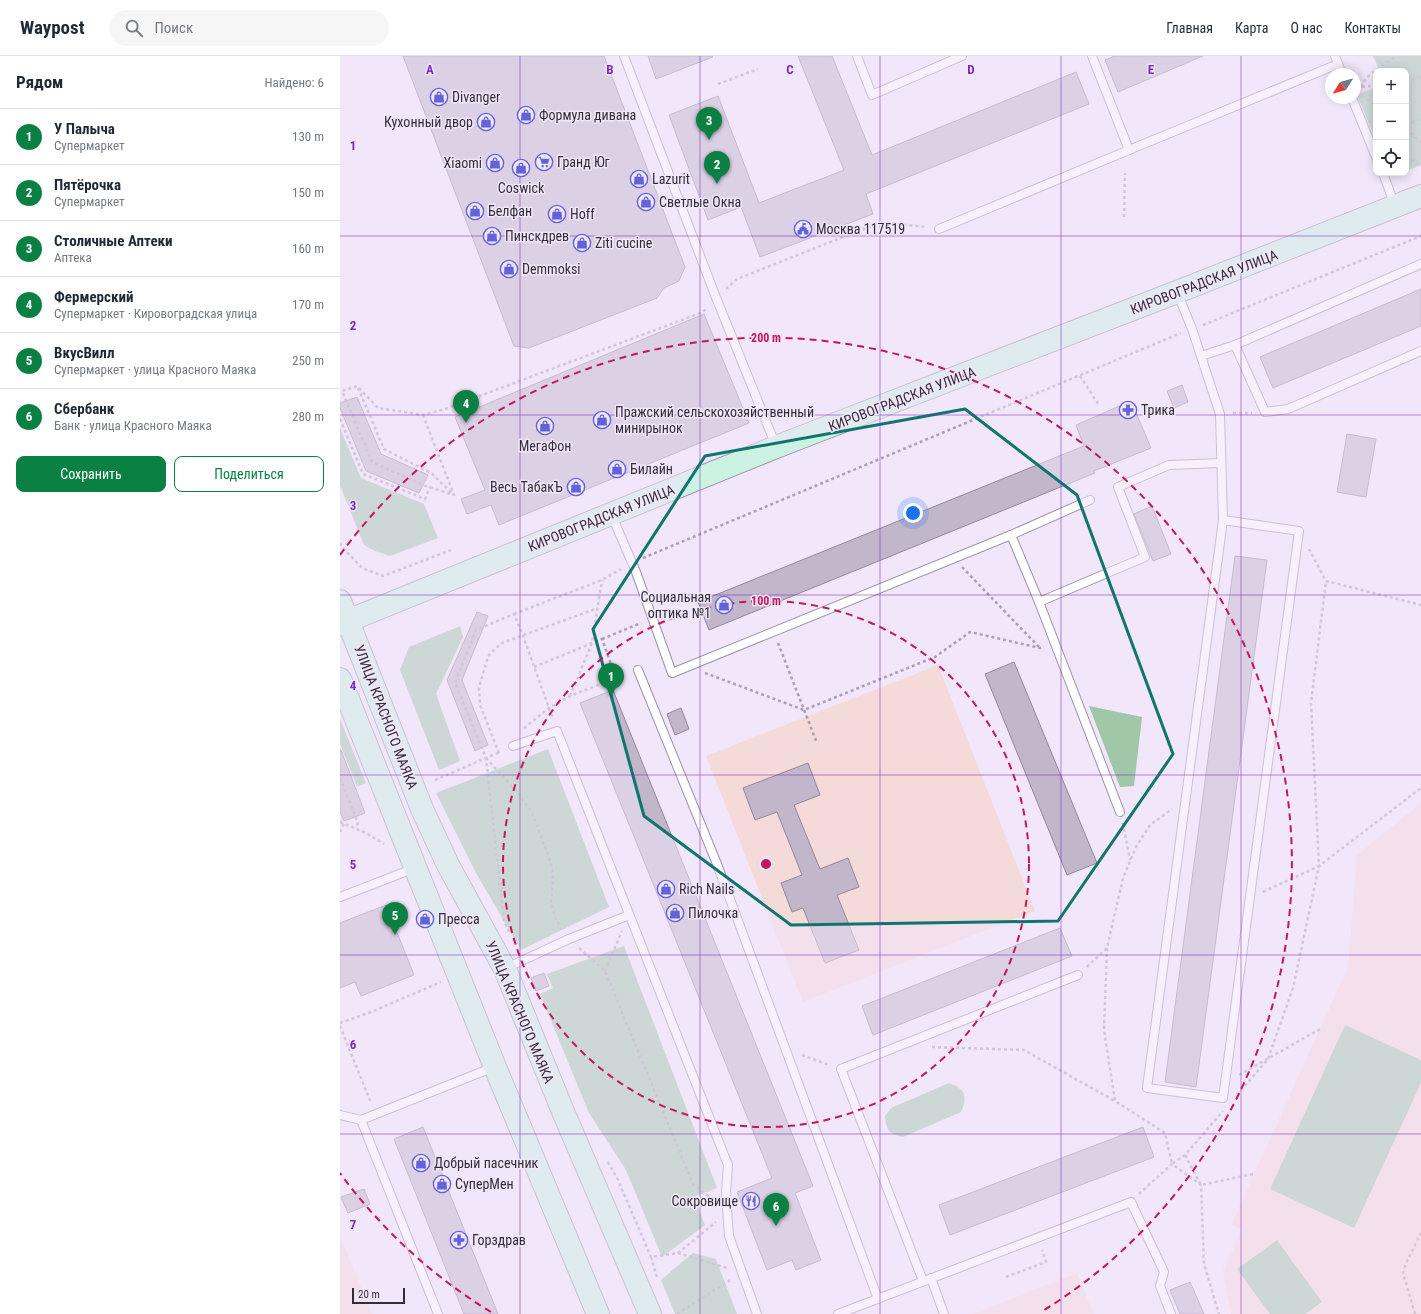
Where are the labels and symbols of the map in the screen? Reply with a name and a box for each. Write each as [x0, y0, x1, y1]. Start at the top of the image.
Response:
text: A [426, 62, 434, 77]
text: B [606, 62, 614, 77]
text: C [786, 62, 794, 77]
text: D [967, 62, 975, 77]
text: E [1148, 62, 1155, 77]
north arrow [1325, 68, 1361, 104]
shop icon: Divanger [429, 87, 449, 107]
place label: Divanger [452, 89, 500, 105]
shop icon: Формула дивана [516, 105, 536, 125]
place label: Формула дивана [539, 107, 636, 123]
pin: 3 [696, 107, 722, 140]
shop icon: Кухонный двор [476, 112, 496, 132]
place label: Кухонный двор [384, 114, 473, 130]
text: 1 [350, 138, 356, 153]
pin: 2 [704, 151, 730, 184]
supermarket icon: Гранд Юг [534, 152, 554, 172]
shop icon: Xiaomi [485, 153, 505, 173]
place label: Гранд Юг [557, 154, 610, 170]
place label: Xiaomi [444, 155, 482, 171]
shop icon: Coswick [511, 158, 531, 178]
shop icon: Lazurit [629, 169, 649, 189]
place label: Lazurit [652, 171, 690, 187]
place label: Coswick [498, 180, 545, 196]
shop icon: Светлые Окна [636, 192, 656, 212]
place label: Светлые Окна [659, 194, 741, 210]
shop icon: Белфан [465, 201, 485, 221]
place label: Белфан [488, 203, 532, 219]
shop icon: Hoff [547, 204, 567, 224]
place label: Hoff [570, 206, 595, 222]
public building icon: Москва 117519 [793, 219, 813, 239]
place label: Москва 117519 [816, 221, 905, 237]
shop icon: Пинскдрев [482, 226, 502, 246]
place label: Пинскдрев [505, 228, 569, 244]
shop icon: Ziti cucine [572, 233, 592, 253]
place label: Ziti cucine [595, 235, 653, 251]
street label: КИРОВОГРАДСКАЯ УЛИЦА [1128, 247, 1280, 317]
shop icon: Demmoksi [499, 259, 519, 279]
place label: Demmoksi [522, 261, 581, 277]
text: 2 [350, 318, 357, 333]
text: 200 m [751, 331, 781, 345]
street label: КИРОВОГРАДСКАЯ УЛИЦА [826, 364, 978, 434]
pin: 4 [453, 390, 479, 423]
pharmacy icon: Трика [1118, 400, 1138, 420]
place label: Трика [1141, 402, 1175, 418]
place label: Пражский сельскохозяйственный минирынок [615, 404, 814, 436]
shop icon: Пражский сельскохозяйственный минирынок [592, 410, 612, 430]
shop icon: МегаФон [535, 416, 555, 436]
place label: МегаФон [519, 438, 571, 454]
shop icon: Билайн [607, 459, 627, 479]
place label: Билайн [630, 461, 673, 477]
shop icon: Весь ТабакЪ [566, 477, 586, 497]
place label: Весь ТабакЪ [490, 479, 563, 495]
street label: КИРОВОГРАДСКАЯ УЛИЦА [526, 481, 676, 555]
text: 3 [350, 498, 356, 513]
your location [903, 503, 923, 523]
place label: Социальная оптика №1 [640, 589, 711, 621]
text: 100 m [751, 594, 781, 608]
shop icon: Социальная оптика №1 [714, 595, 734, 615]
street label: УЛИЦА КРАСНОГО МАЯКА [351, 643, 421, 791]
pin: 1 [598, 663, 624, 696]
text: 4 [350, 678, 357, 693]
text: 5 [350, 857, 357, 872]
centre of rings [759, 857, 773, 871]
shop icon: Rich Nails [656, 879, 676, 899]
place label: Rich Nails [679, 881, 734, 897]
pin: 5 [382, 902, 408, 935]
shop icon: Пилочка [665, 903, 685, 923]
place label: Пилочка [688, 905, 738, 921]
shop icon: Пресса [415, 909, 435, 929]
place label: Пресса [438, 911, 480, 927]
street label: УЛИЦА КРАСНОГО МАЯКА [483, 938, 557, 1086]
text: 6 [350, 1037, 357, 1052]
shop icon: Добрый пасечник [411, 1153, 431, 1173]
place label: Добрый пасечник [434, 1155, 539, 1171]
shop icon: СуперМен [432, 1174, 452, 1194]
place label: СуперМен [455, 1176, 514, 1192]
restaurant icon: Сокровище [741, 1191, 761, 1211]
place label: Сокровище [671, 1193, 738, 1209]
pin: 6 [763, 1193, 789, 1226]
text: 7 [350, 1217, 357, 1232]
pharmacy icon: Горздрав [449, 1230, 469, 1250]
place label: Горздрав [472, 1232, 526, 1248]
scale bar [352, 1286, 405, 1305]

